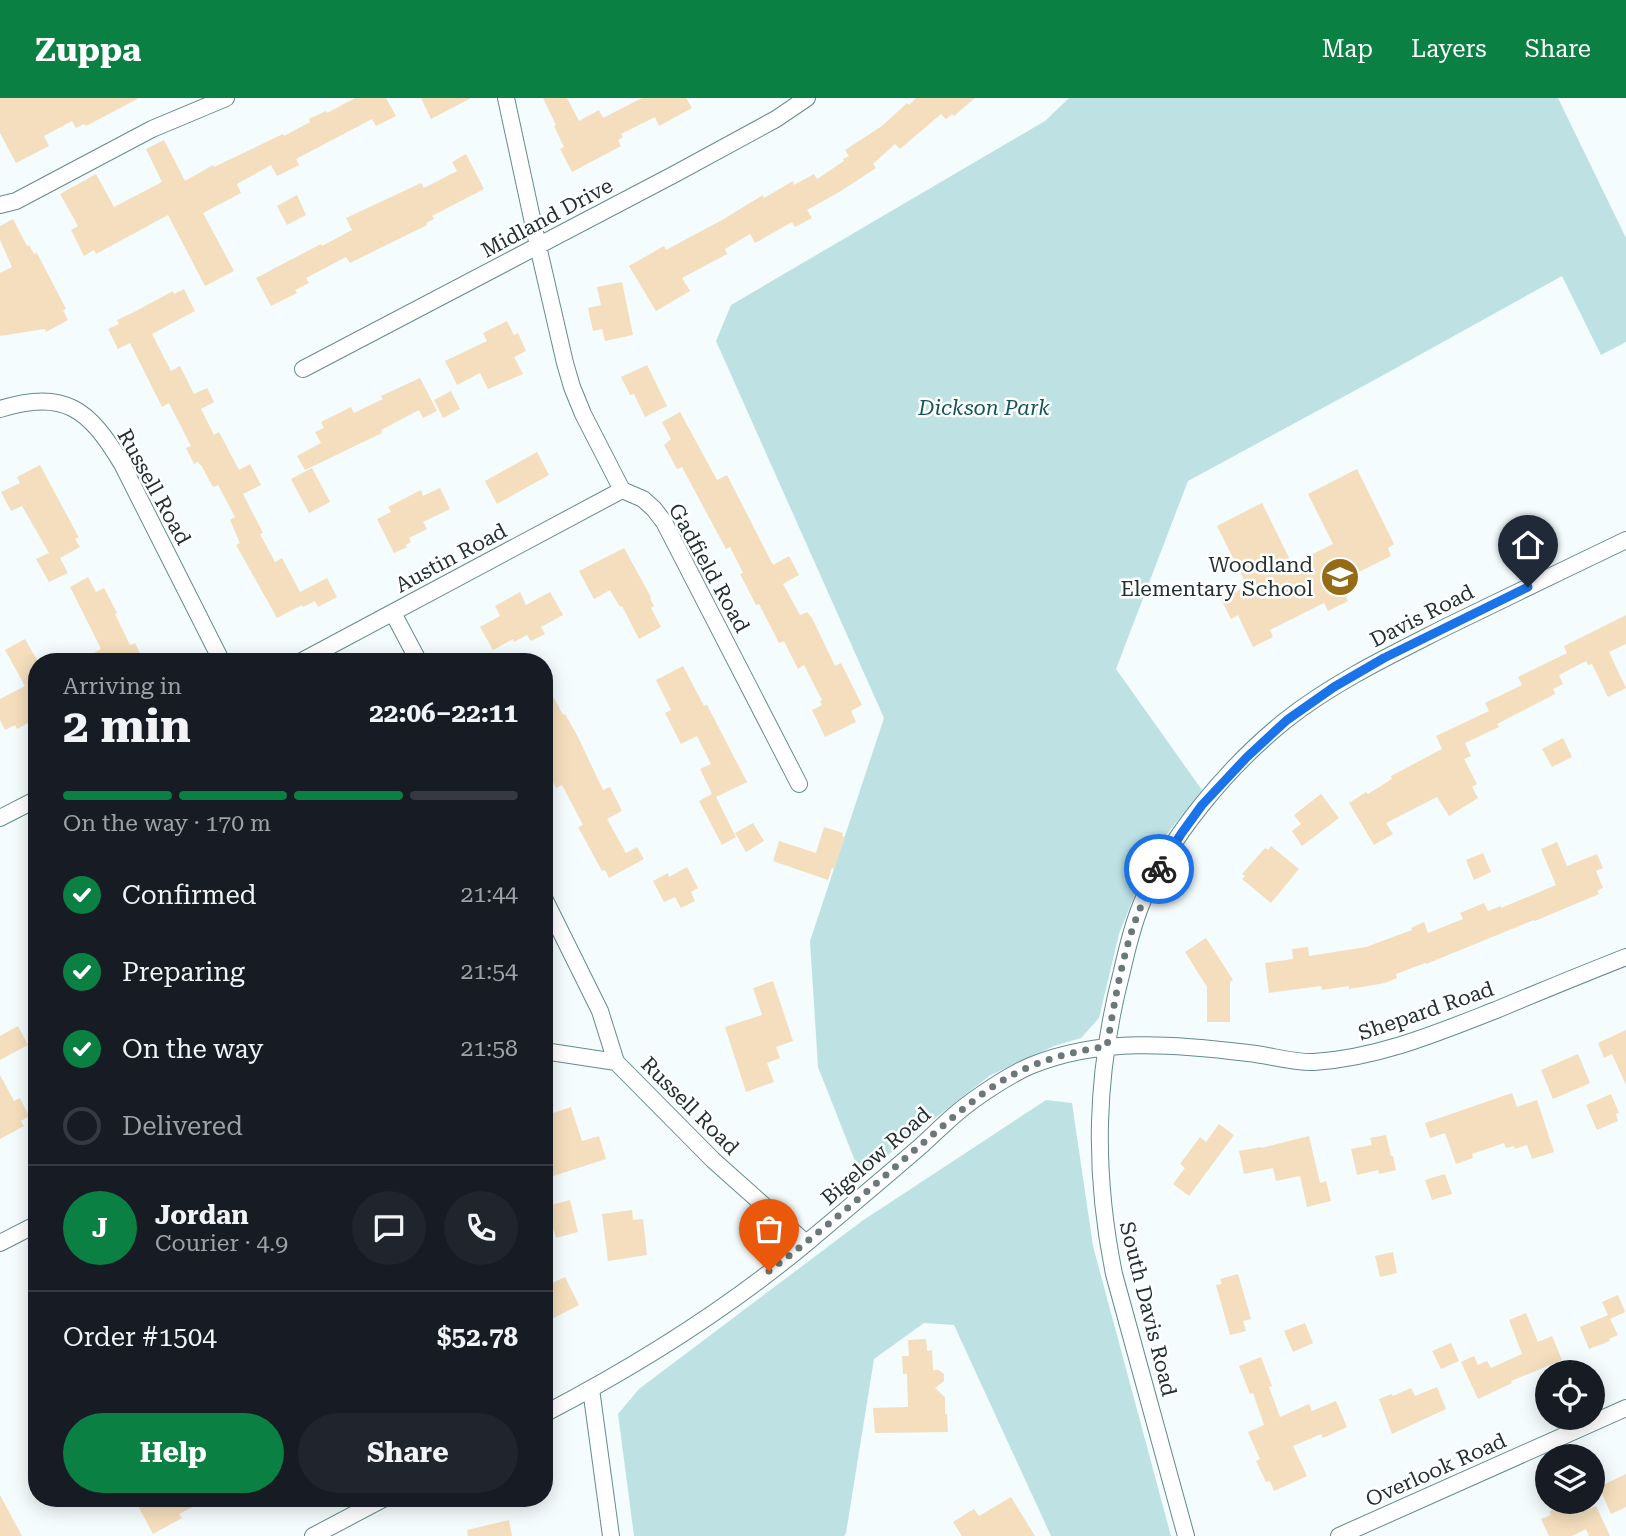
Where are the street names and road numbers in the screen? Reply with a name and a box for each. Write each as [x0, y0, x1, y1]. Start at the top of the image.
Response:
street label: Midland Drive [477, 173, 617, 263]
street label: Russell Road [112, 425, 196, 549]
street label: Gadfield Road [664, 499, 755, 637]
street label: Austin Road [391, 518, 511, 597]
street label: Davis Road [1366, 579, 1478, 652]
street label: Shepard Road [1355, 976, 1497, 1045]
street label: Russell Road [636, 1052, 744, 1160]
street label: Bigelow Road [817, 1102, 936, 1210]
street label: South Davis Road [1115, 1219, 1181, 1399]
street label: Overlook Road [1362, 1428, 1510, 1512]

